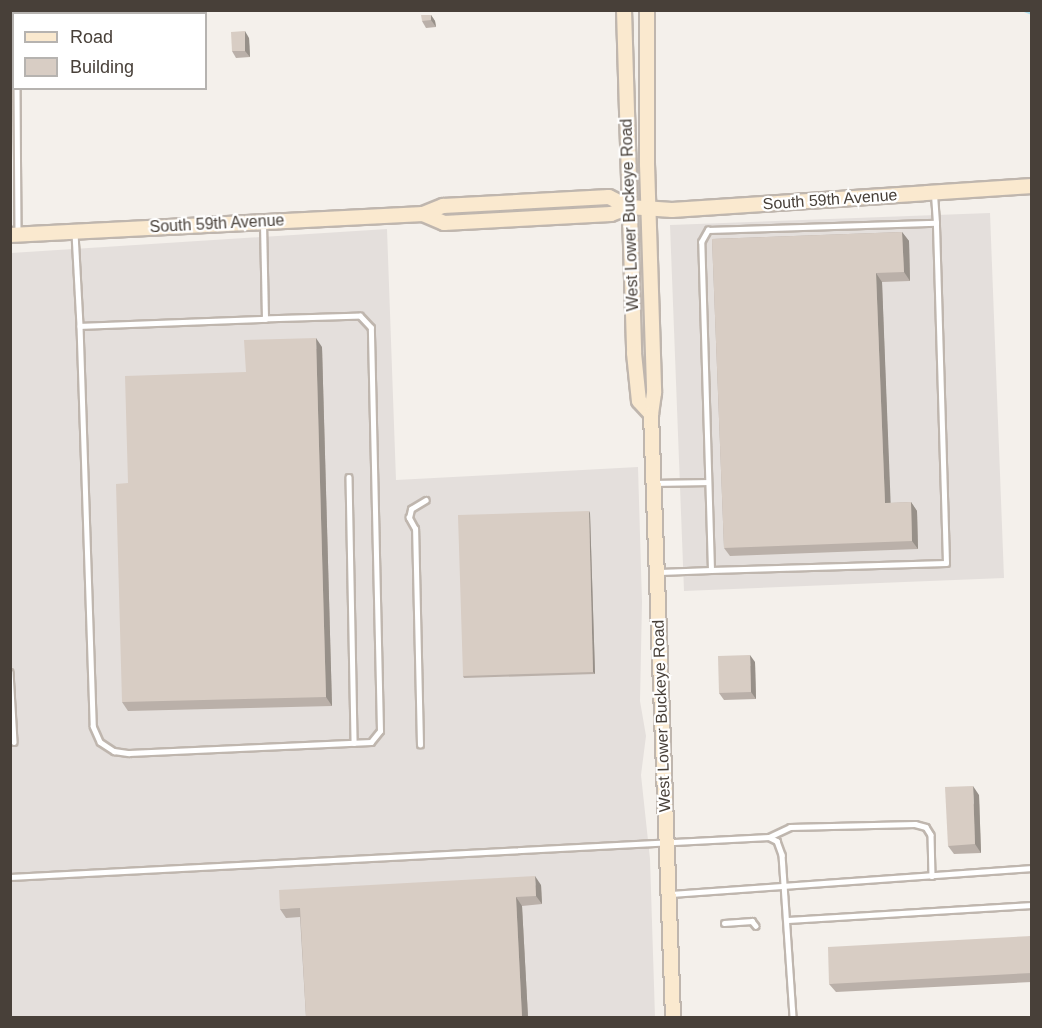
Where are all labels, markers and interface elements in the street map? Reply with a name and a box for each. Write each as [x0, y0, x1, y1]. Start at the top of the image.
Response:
legend [12, 12, 207, 90]
text: Road [70, 27, 113, 47]
text: Building [70, 57, 134, 77]
street label: West Lower Buckeye Road [617, 118, 643, 312]
street label: South 59th Avenue [762, 186, 898, 214]
street label: South 59th Avenue [149, 211, 285, 237]
street label: West Lower Buckeye Road [649, 619, 675, 813]

